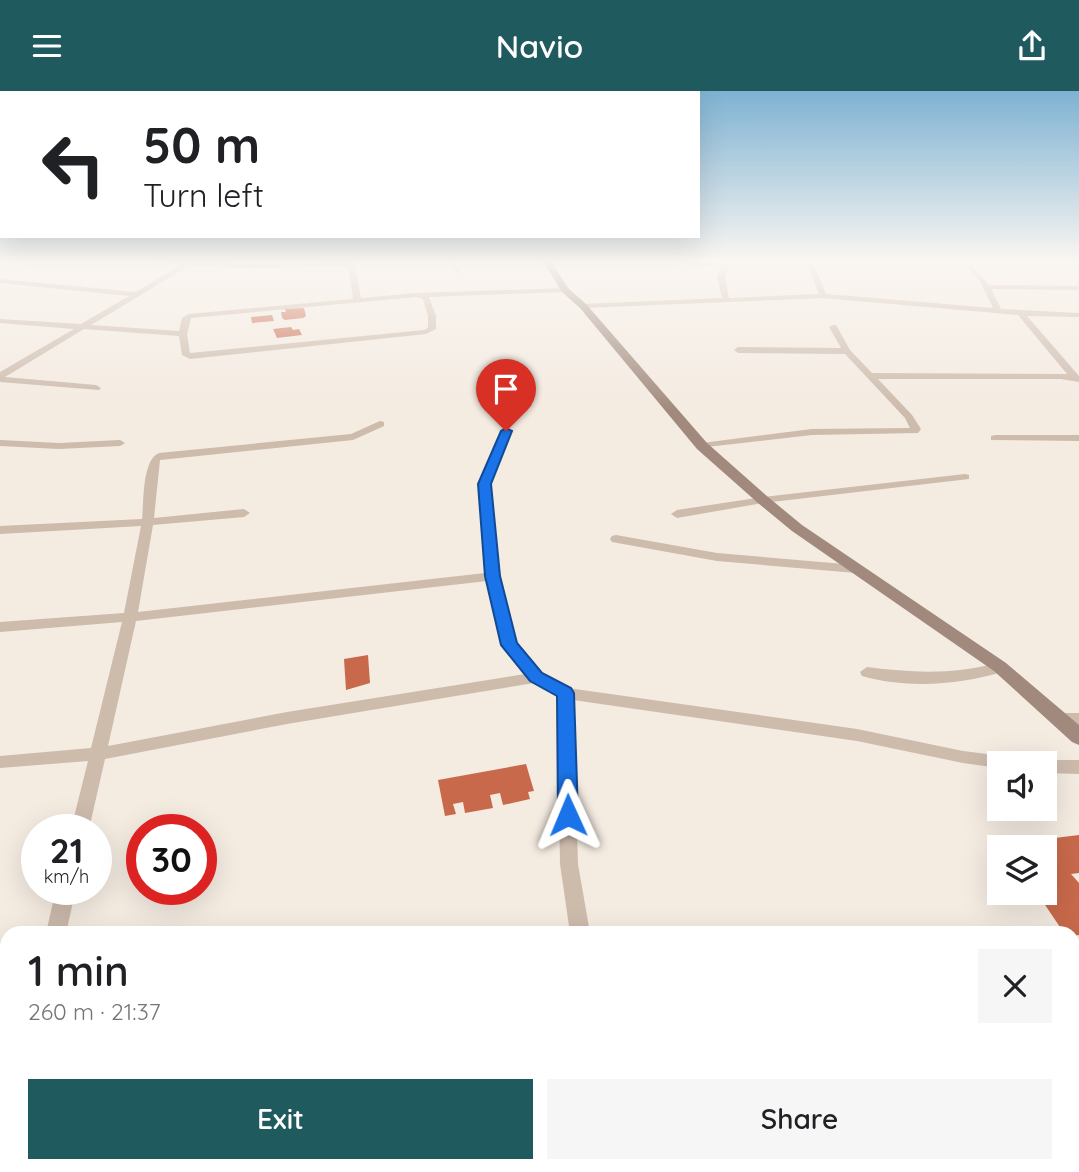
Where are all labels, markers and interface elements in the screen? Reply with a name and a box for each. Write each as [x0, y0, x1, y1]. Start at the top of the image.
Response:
text: Navio [496, 26, 583, 66]
icon: menu [28, 27, 66, 65]
icon: share [1013, 27, 1051, 65]
text: 50 m [143, 114, 260, 175]
icon: left [28, 119, 119, 210]
text: Turn left [143, 175, 264, 215]
pin [476, 359, 536, 431]
icon: arrive [487, 370, 525, 408]
map controls [987, 751, 1057, 905]
button: sound [987, 751, 1057, 821]
position arrow [531, 778, 605, 852]
speed limit sign: 30 [126, 814, 217, 905]
text: 21 [50, 828, 83, 872]
button: layers [987, 835, 1057, 905]
text: km/h [44, 865, 89, 888]
text: 1 min [28, 944, 129, 997]
button: close [978, 949, 1052, 1023]
text: 260 m · 21:37 [28, 997, 161, 1026]
button: Exit [28, 1079, 533, 1159]
button: Share [547, 1079, 1052, 1159]

